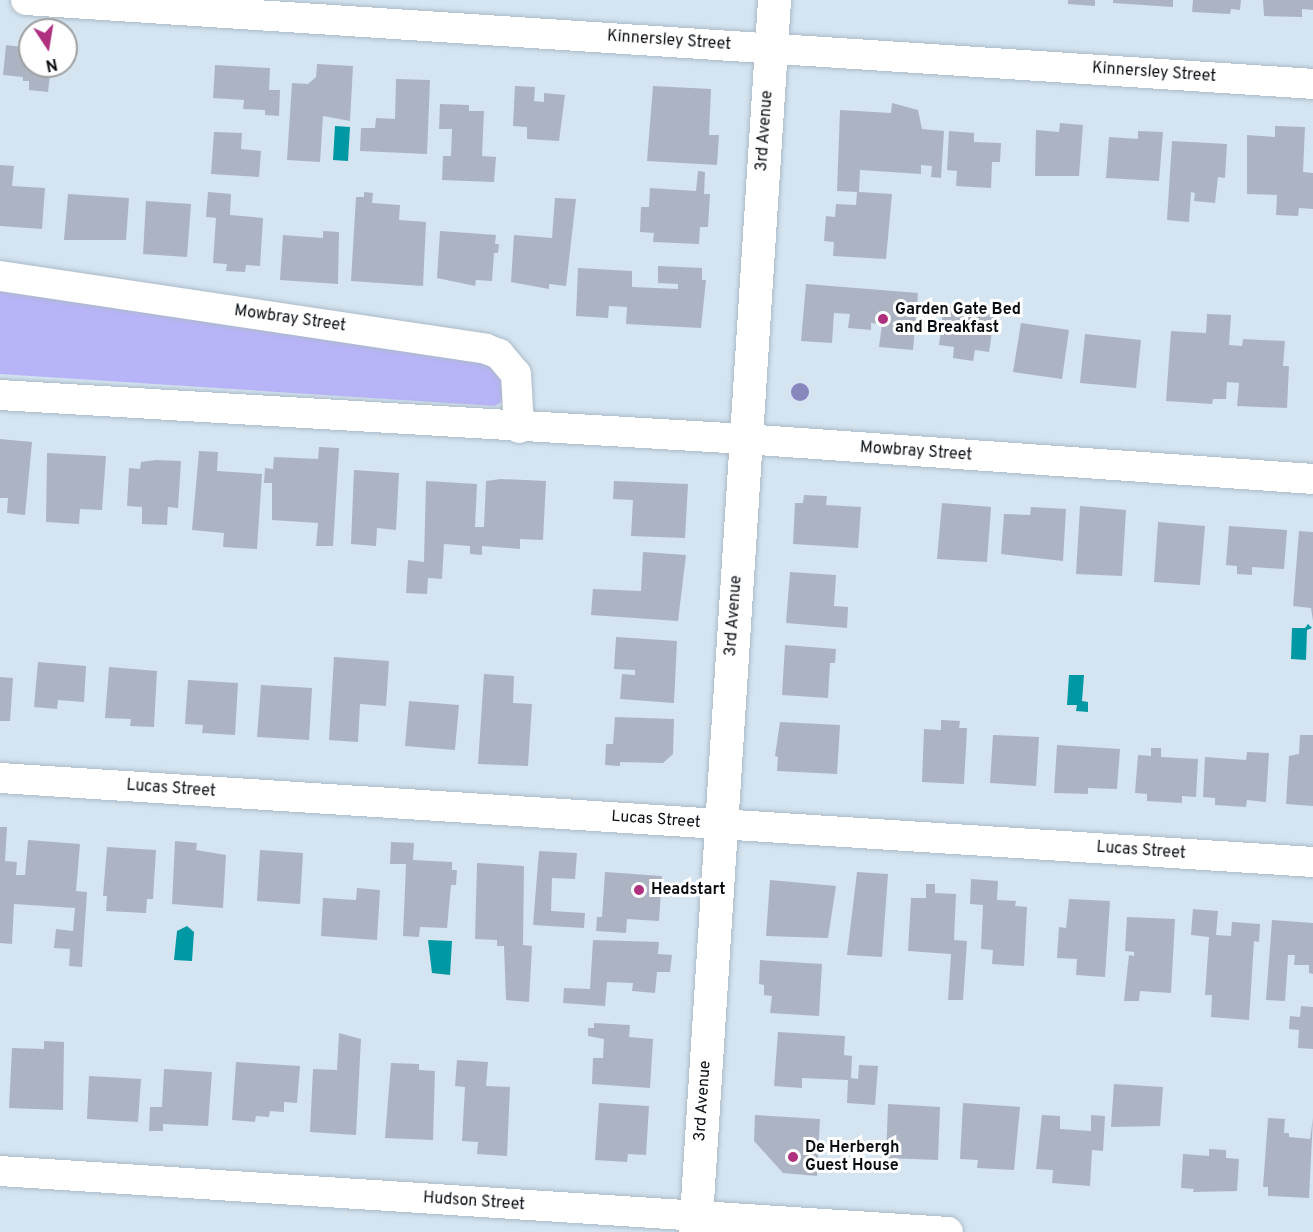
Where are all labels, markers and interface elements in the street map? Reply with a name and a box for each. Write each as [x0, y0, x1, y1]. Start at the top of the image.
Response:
north arrow [18, 18, 78, 78]
street label: Kinnersley Street [606, 27, 732, 55]
text: N [44, 53, 59, 75]
street label: Kinnersley Street [1091, 59, 1217, 87]
street label: 3rd Avenue [753, 90, 777, 172]
place label: Garden Gate Bed and Breakfast [895, 300, 1021, 338]
street label: Mowbray Street [233, 302, 347, 336]
marker: Garden Gate Bed and Breakfast [876, 312, 890, 326]
street label: Mowbray Street [859, 438, 973, 466]
street label: 3rd Avenue [722, 575, 746, 657]
street label: Lucas Street [126, 776, 216, 802]
street label: Lucas Street [611, 807, 701, 833]
street label: Lucas Street [1096, 838, 1186, 864]
place label: Headstart [651, 880, 725, 900]
marker: Headstart [632, 883, 646, 897]
street label: 3rd Avenue [691, 1060, 715, 1142]
place label: De Herbergh Guest House [805, 1138, 899, 1176]
marker: De Herbergh Guest House [786, 1150, 800, 1164]
street label: Hudson Street [422, 1189, 526, 1215]

